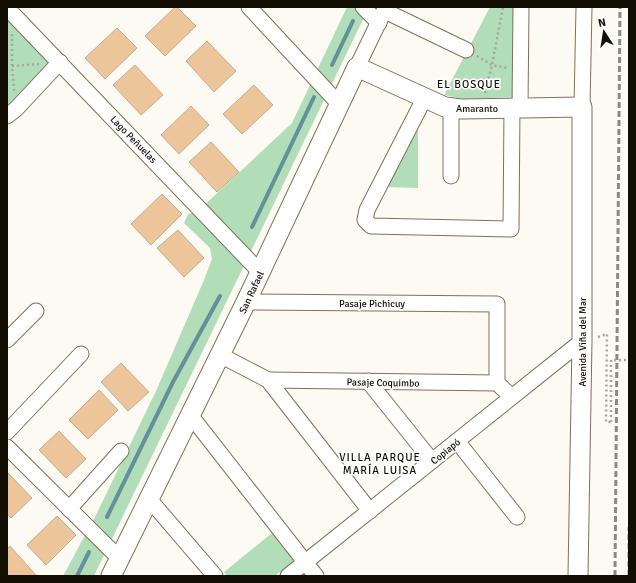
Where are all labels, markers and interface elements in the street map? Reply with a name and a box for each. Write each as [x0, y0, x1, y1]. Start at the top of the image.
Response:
north arrow [584, 12, 624, 52]
text: N [597, 16, 607, 30]
district label: EL BOSQUE [437, 78, 501, 91]
street label: Amaranto [456, 103, 498, 115]
street label: Lago Peñuelas [108, 113, 159, 166]
street label: San Rafael [237, 269, 267, 316]
street label: Avenida Viña del Mar [577, 297, 589, 387]
street label: Pasaje Pichicuy [339, 298, 405, 310]
street label: Pasaje Coquimbo [346, 376, 420, 390]
street label: Copiapó [428, 436, 463, 467]
district label: VILLA PARQUE MARÍA LUISA [339, 451, 421, 477]

